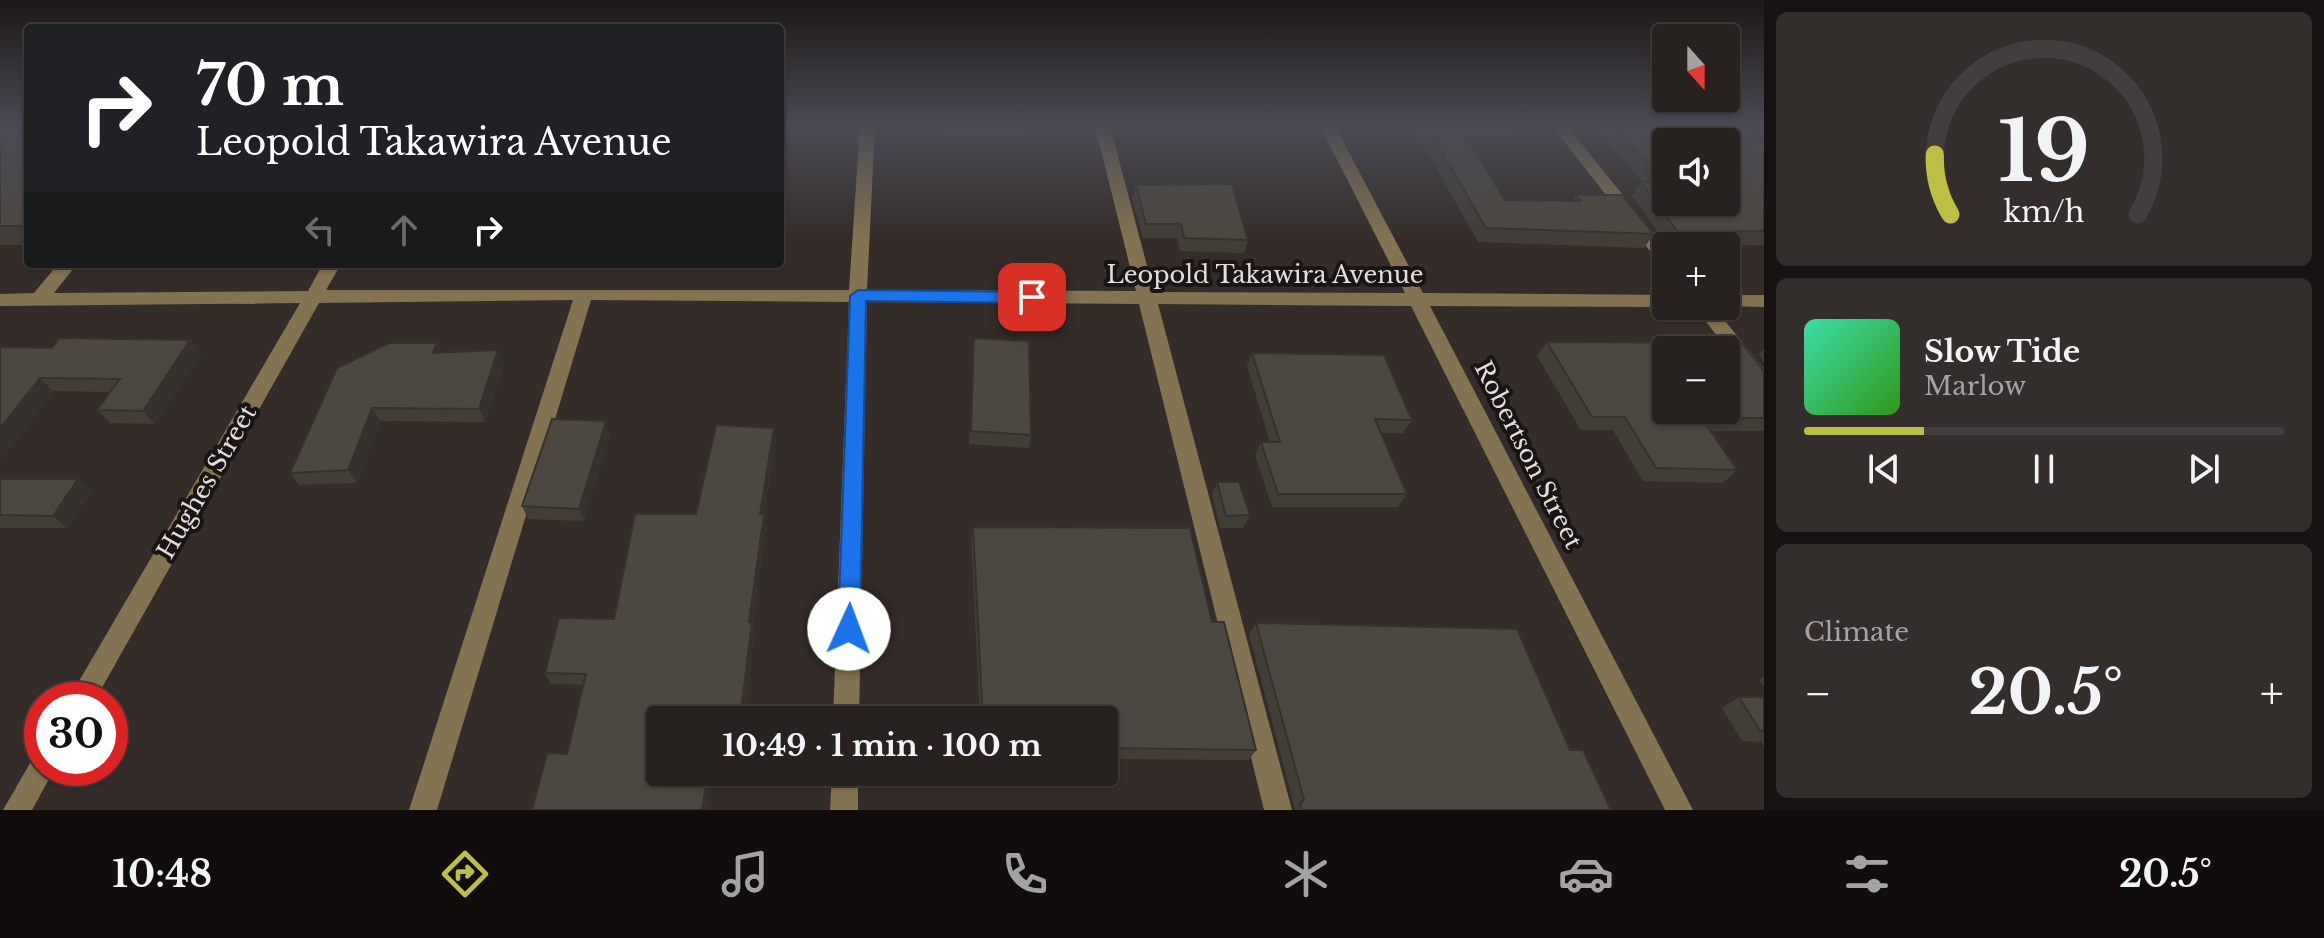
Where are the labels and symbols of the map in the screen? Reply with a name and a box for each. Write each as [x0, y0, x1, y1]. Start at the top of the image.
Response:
north arrow [1652, 24, 1740, 112]
street label: Leopold Takawira Avenue [1106, 260, 1424, 289]
pin [998, 263, 1066, 331]
street label: Robertson Street [1469, 356, 1588, 553]
street label: Hughes Street [151, 400, 262, 564]
position arrow [807, 587, 891, 671]
speed limit sign: 30 [24, 682, 128, 786]

